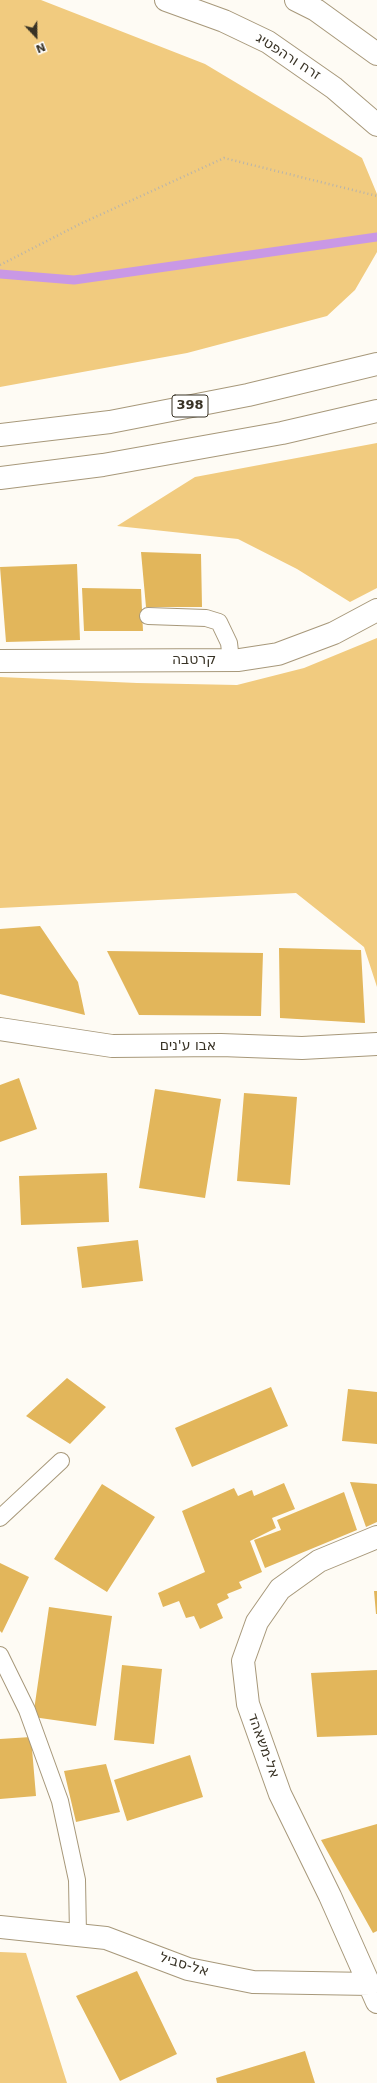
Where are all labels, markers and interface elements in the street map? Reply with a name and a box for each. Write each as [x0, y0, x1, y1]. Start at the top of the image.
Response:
north arrow [16, 16, 56, 56]
street label: זרח ורהפטיג [252, 30, 324, 84]
text: N [34, 40, 47, 55]
road number: 398 [172, 395, 208, 417]
street label: קרטבה [172, 652, 216, 668]
street label: אבו ע'נים [160, 1038, 216, 1054]
street label: אל-משאהד [243, 1711, 283, 1781]
street label: אל-סביל [157, 1950, 211, 1980]

